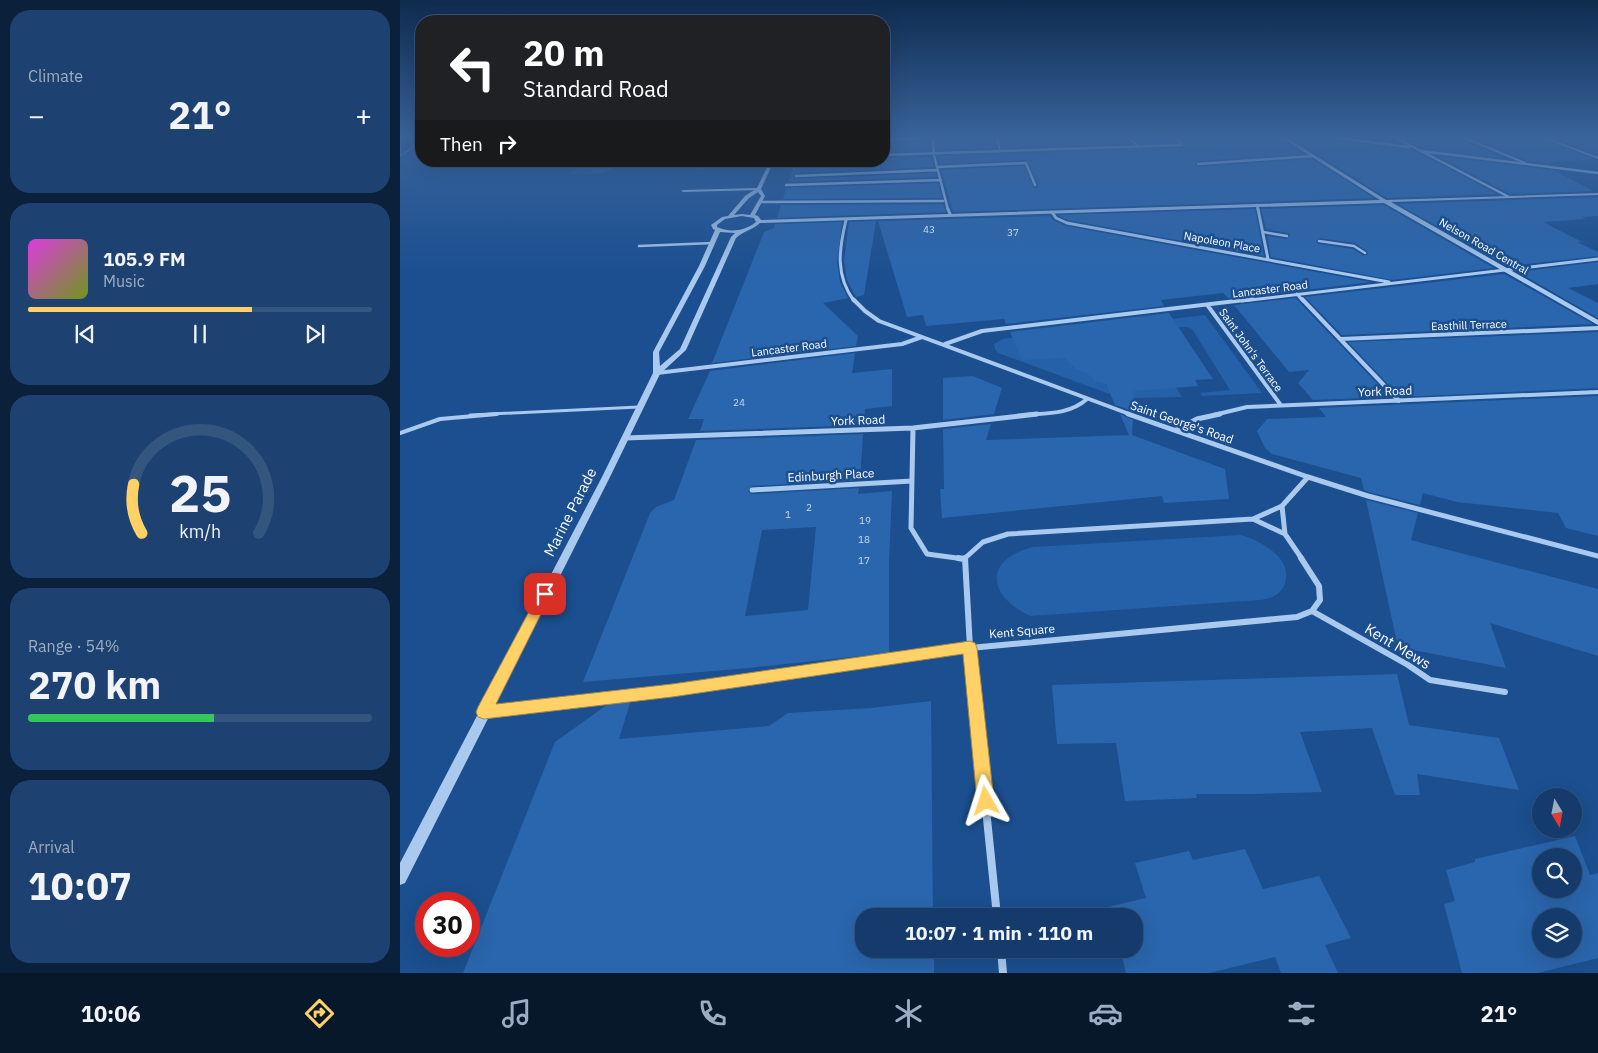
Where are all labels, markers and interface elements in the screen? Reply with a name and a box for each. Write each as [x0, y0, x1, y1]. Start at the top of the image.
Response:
text: 20 m [523, 30, 605, 76]
icon: left [440, 35, 505, 100]
text: Climate [28, 66, 83, 86]
text: Standard Road [523, 74, 669, 103]
text: 21° [168, 90, 232, 139]
text: − [28, 97, 45, 134]
text: + [355, 97, 372, 134]
icon: right [493, 130, 521, 158]
text: Then [440, 132, 483, 156]
street label: Nelson Road Central [1437, 215, 1531, 277]
house number: 43 [923, 223, 935, 236]
house number: 37 [1007, 226, 1019, 239]
street label: Napoleon Place [1183, 228, 1261, 256]
text: 105.9 FM [103, 247, 186, 271]
text: Music [103, 271, 145, 291]
street label: Lancaster Road [1231, 277, 1309, 301]
street label: Saint John's Terrace [1216, 306, 1286, 394]
street label: Easthill Terrace [1431, 317, 1507, 333]
icon: previous [71, 320, 99, 348]
icon: pause [186, 320, 214, 348]
icon: next [301, 320, 329, 348]
street label: Lancaster Road [750, 336, 828, 360]
street label: York Road [1358, 383, 1412, 399]
house number: 24 [733, 396, 745, 409]
street label: Saint George's Road [1129, 397, 1235, 447]
street label: York Road [831, 412, 885, 428]
text: 25 [169, 459, 231, 526]
street label: Marine Parade [539, 464, 601, 560]
street label: Edinburgh Place [787, 465, 875, 485]
house number: 2 [806, 501, 812, 514]
house number: 1 [785, 508, 791, 521]
house number: 19 [859, 514, 871, 527]
text: km/h [179, 520, 221, 543]
house number: 18 [858, 533, 870, 546]
house number: 17 [858, 554, 870, 567]
pin [524, 573, 566, 615]
icon: arrive [531, 580, 559, 608]
street label: Kent Mews [1361, 619, 1435, 673]
street label: Kent Square [989, 621, 1056, 641]
text: Range · 54% [28, 636, 120, 656]
text: 270 km [28, 660, 161, 709]
position arrow [959, 774, 1011, 826]
north arrow [1532, 788, 1582, 838]
map controls [1532, 788, 1582, 958]
text: Arrival [28, 837, 75, 857]
button: search [1532, 848, 1582, 898]
text: 10:07 [28, 861, 132, 910]
speed limit sign: 30 [415, 892, 480, 957]
button: layers [1532, 908, 1582, 958]
text: 10:07 · 1 min · 110 m [905, 921, 1093, 945]
icon: directions [302, 996, 337, 1031]
icon: music [499, 996, 534, 1031]
icon: phone [695, 996, 730, 1031]
icon: climate [891, 996, 926, 1031]
icon: car [1088, 996, 1123, 1031]
icon: filters [1284, 996, 1319, 1031]
text: 10:06 [81, 999, 141, 1028]
text: 21° [1480, 999, 1517, 1028]

